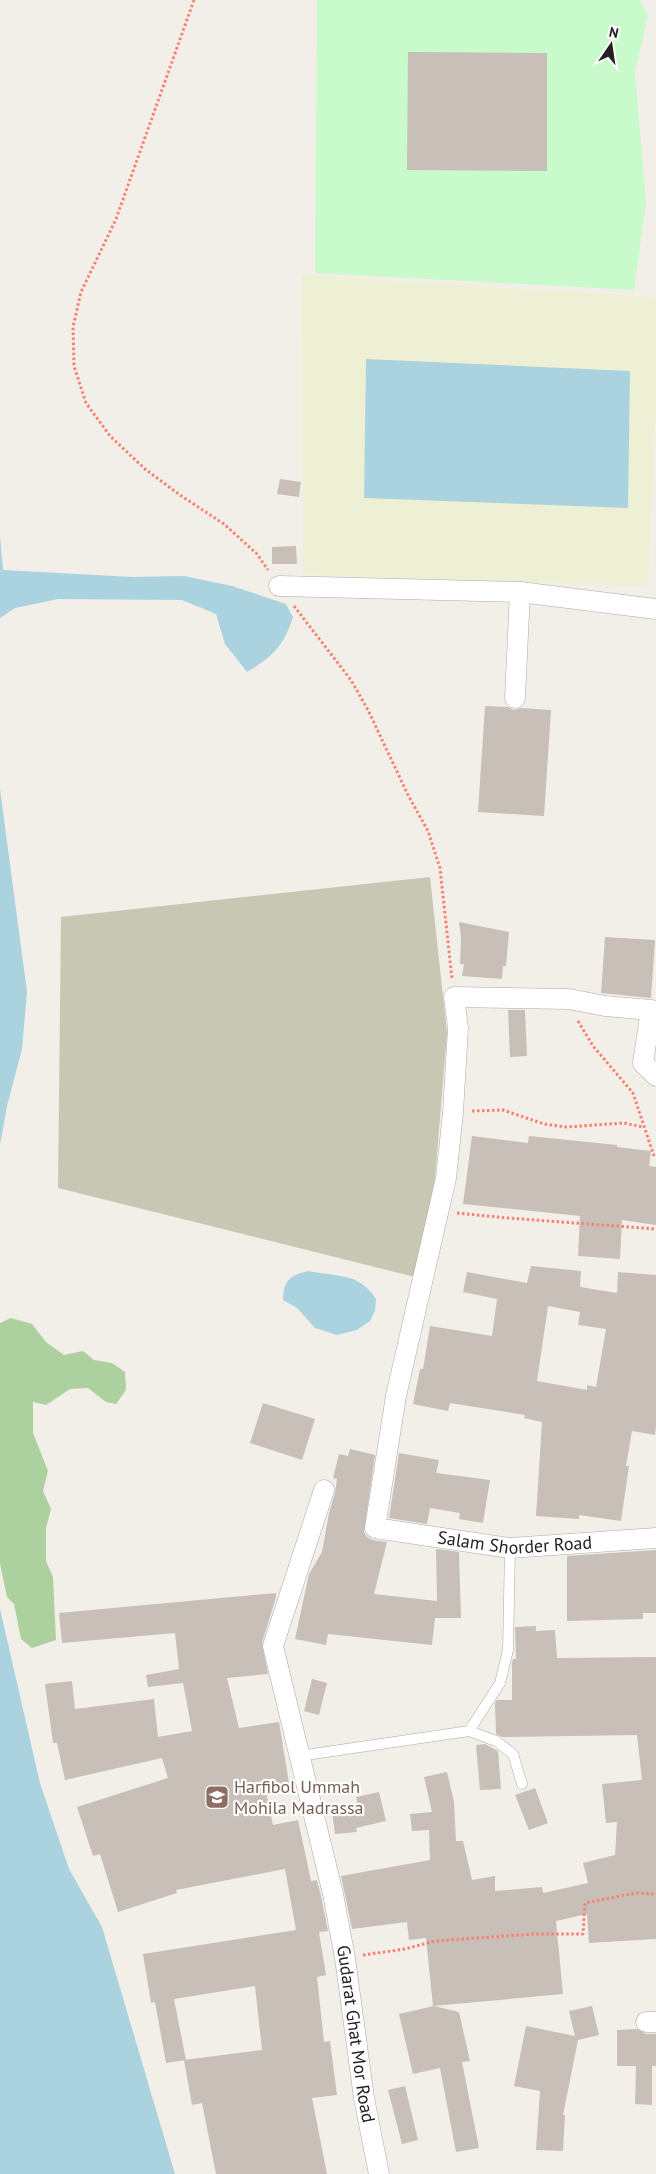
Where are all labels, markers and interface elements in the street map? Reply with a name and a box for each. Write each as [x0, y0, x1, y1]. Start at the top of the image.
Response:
north arrow [586, 20, 636, 70]
text: N [607, 23, 620, 42]
street label: Salam Shorder Road [436, 1525, 593, 1559]
place label: Harfibol Ummah Mohila Madrassa [234, 1775, 364, 1819]
school or university icon: Harfibol Ummah Mohila Madrassa [204, 1784, 230, 1810]
street label: Gudarat Ghat Mor Road [332, 1943, 381, 2125]

